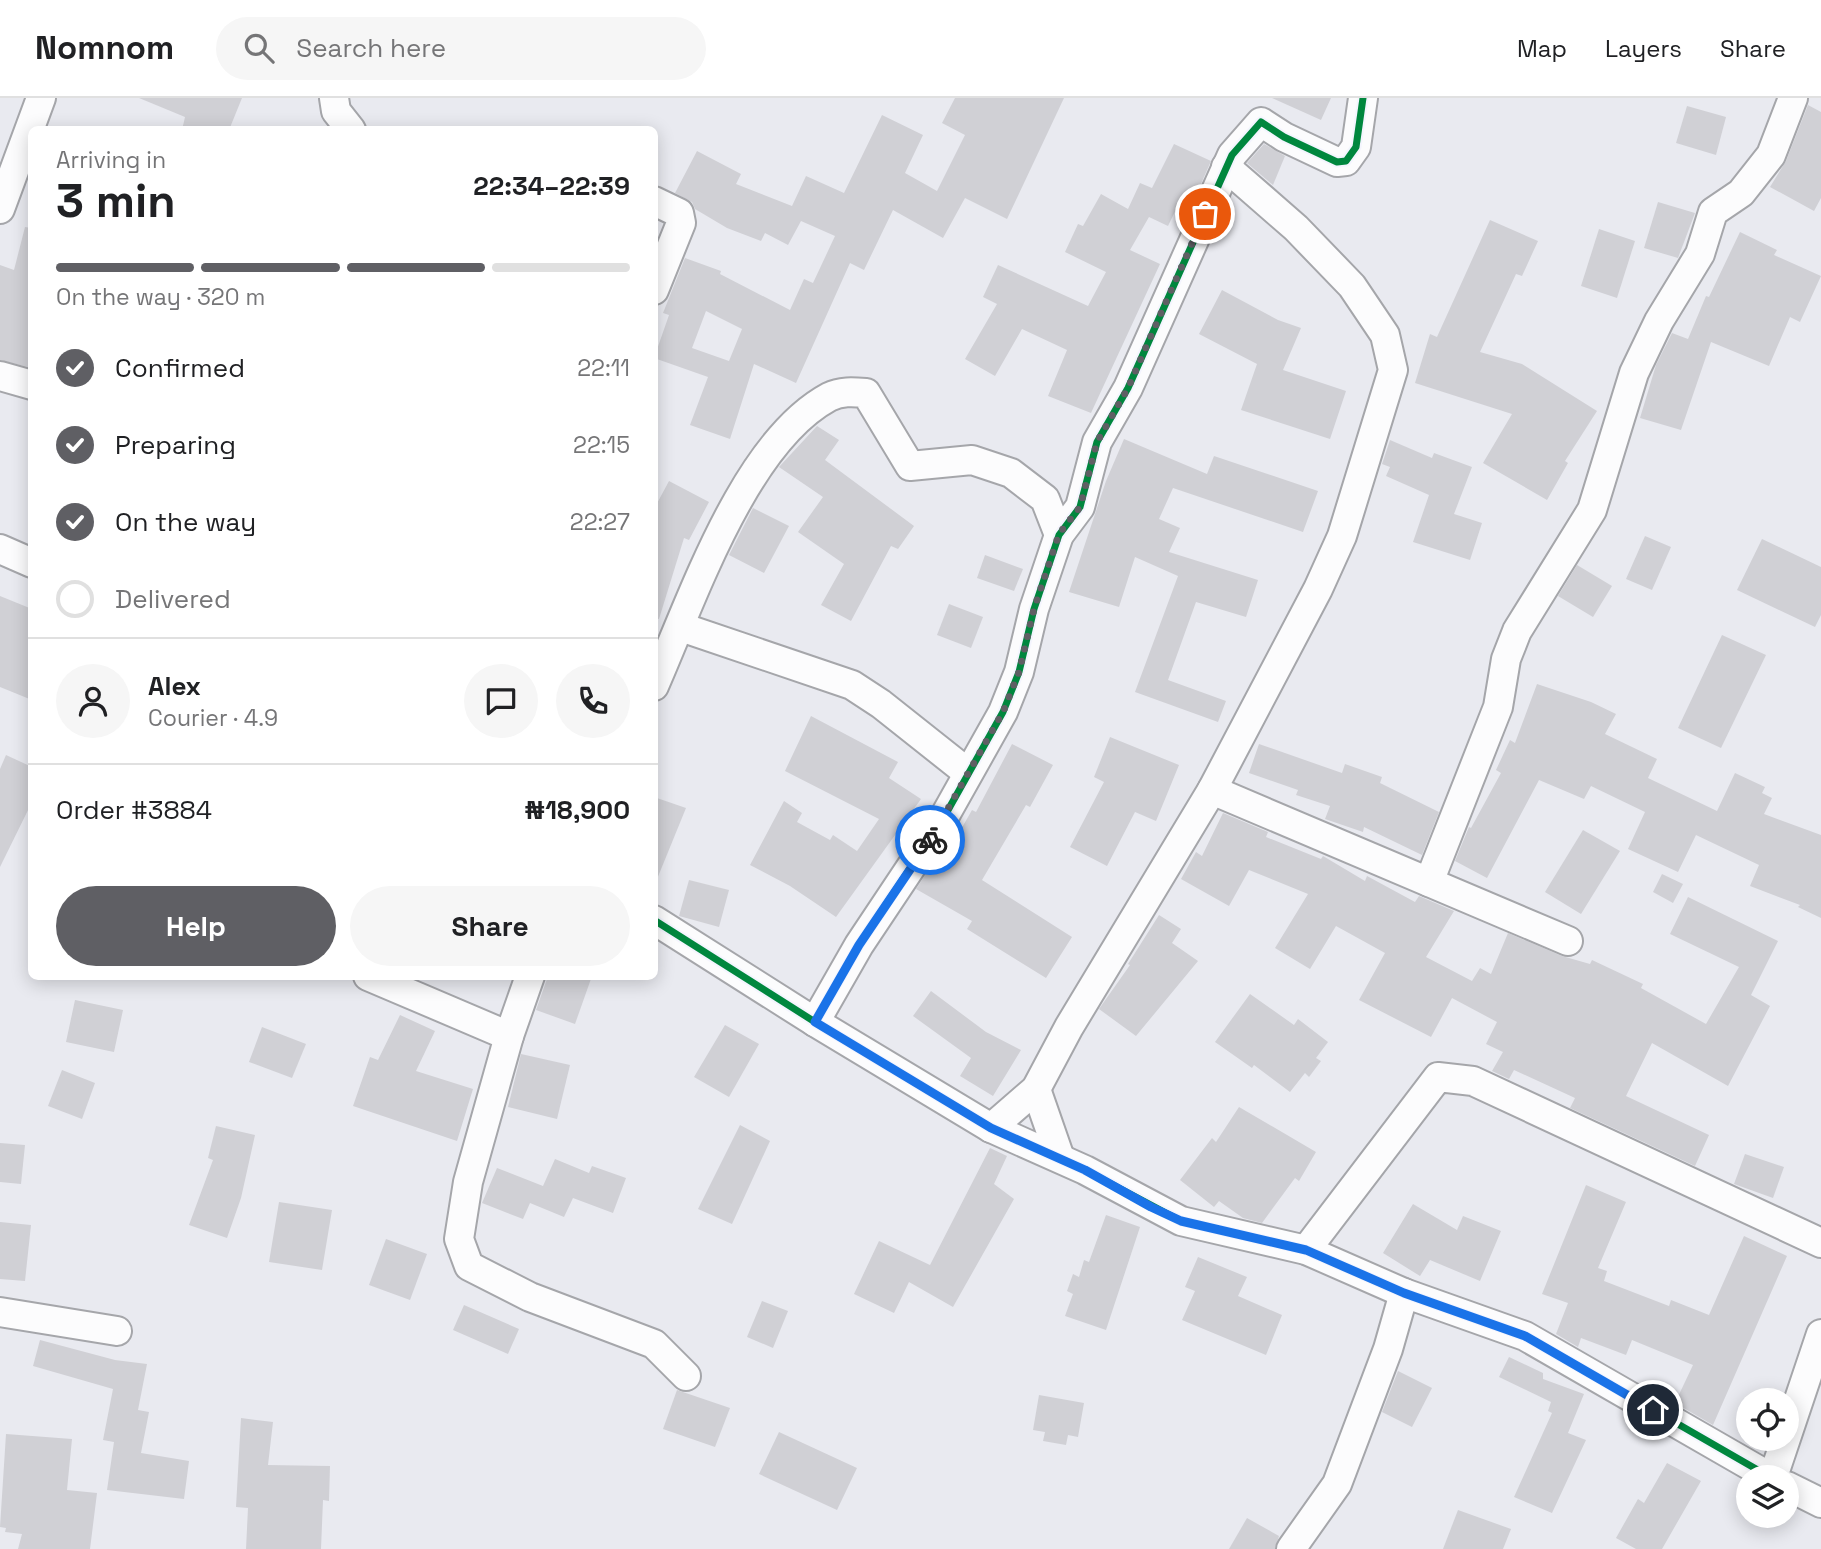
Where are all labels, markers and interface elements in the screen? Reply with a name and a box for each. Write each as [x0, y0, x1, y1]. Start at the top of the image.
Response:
search box [216, 17, 706, 80]
text: Nomnom [35, 27, 174, 69]
icon: search [240, 29, 278, 67]
text: Search here [296, 31, 446, 65]
text: Map [1517, 33, 1567, 64]
text: Layers [1605, 33, 1682, 64]
text: Share [1720, 33, 1786, 64]
text: Arriving in [56, 145, 166, 175]
text: 22:34–22:39 [473, 169, 630, 203]
text: 3 min [56, 172, 176, 230]
pin [1175, 184, 1235, 244]
icon: bag [1186, 195, 1224, 233]
text: On the way · 320 m [56, 282, 265, 312]
icon: check [56, 349, 94, 387]
text: Confirmed [115, 351, 245, 385]
text: 22:11 [577, 353, 630, 383]
icon: check [56, 426, 94, 464]
text: Preparing [115, 428, 236, 462]
text: 22:15 [573, 430, 630, 460]
icon: check [56, 503, 94, 541]
text: On the way [115, 505, 256, 539]
text: 22:27 [570, 507, 630, 537]
text: Delivered [115, 582, 231, 616]
button: person [56, 664, 130, 738]
button: chat [464, 664, 538, 738]
button: phone [556, 664, 630, 738]
text: Alex [148, 669, 201, 703]
text: Courier · 4.9 [148, 703, 278, 733]
text: Order #3884 [56, 793, 212, 827]
text: ₦18,900 [524, 793, 630, 827]
courier [895, 805, 965, 875]
icon: bike [911, 821, 949, 859]
button: Help [56, 886, 336, 966]
button: Share [350, 886, 630, 966]
pin [1623, 1380, 1683, 1440]
map controls [1736, 1388, 1799, 1528]
button: locate [1736, 1388, 1799, 1451]
icon: home [1634, 1391, 1672, 1429]
button: layers [1736, 1465, 1799, 1528]

